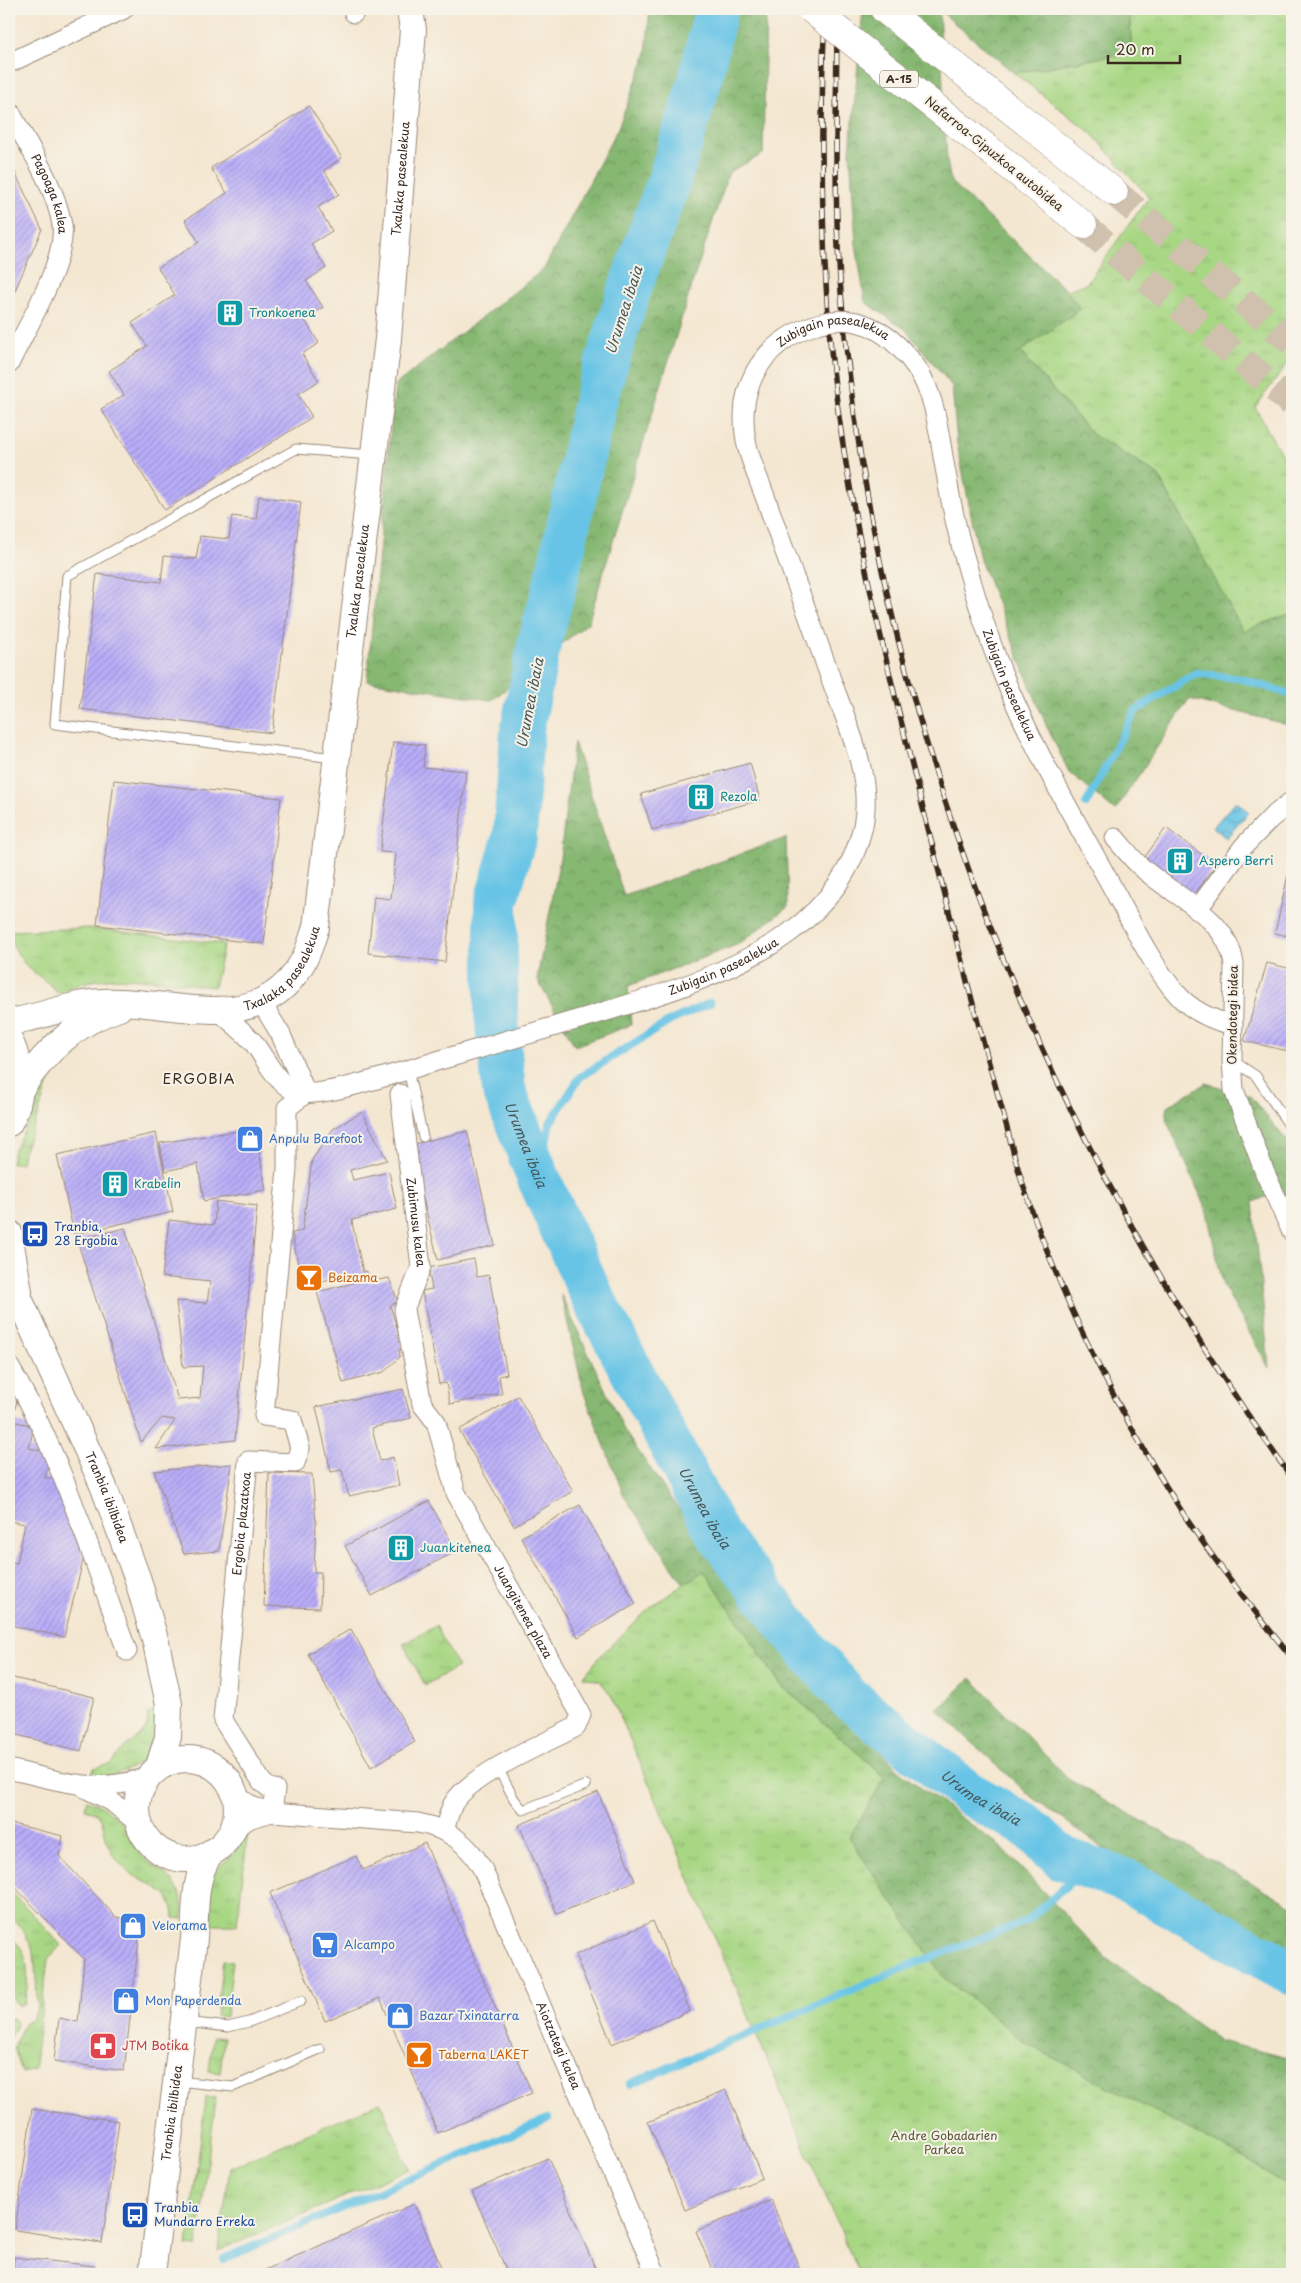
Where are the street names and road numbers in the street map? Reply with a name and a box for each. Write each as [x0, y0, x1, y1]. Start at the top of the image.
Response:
road number: A-15 [880, 70, 918, 88]
street label: Nafarroa-Gipuzkoa autobidea [921, 92, 1068, 215]
street label: Txalaka pasealekua [386, 120, 414, 237]
street label: Pagoaga kalea [27, 150, 72, 234]
street label: Zubigain pasealekua [772, 310, 894, 351]
street label: Txalaka pasealekua [341, 523, 373, 639]
street label: Zubigain pasealekua [979, 626, 1042, 744]
street label: Txalaka pasealekua [241, 923, 324, 1015]
street label: Zubigain pasealekua [666, 932, 782, 999]
street label: Okendotegi bidea [1222, 965, 1242, 1065]
street label: Zubimusu kalea [402, 1176, 431, 1268]
street label: Tranbia ibilbidea [81, 1449, 134, 1546]
street label: Ergobia plazatxoa [227, 1470, 255, 1576]
street label: Juangitenea plaza [490, 1561, 558, 1662]
street label: Aiotzategi kalea [532, 1998, 586, 2093]
street label: Tranbia ibilbidea [156, 2064, 186, 2162]

